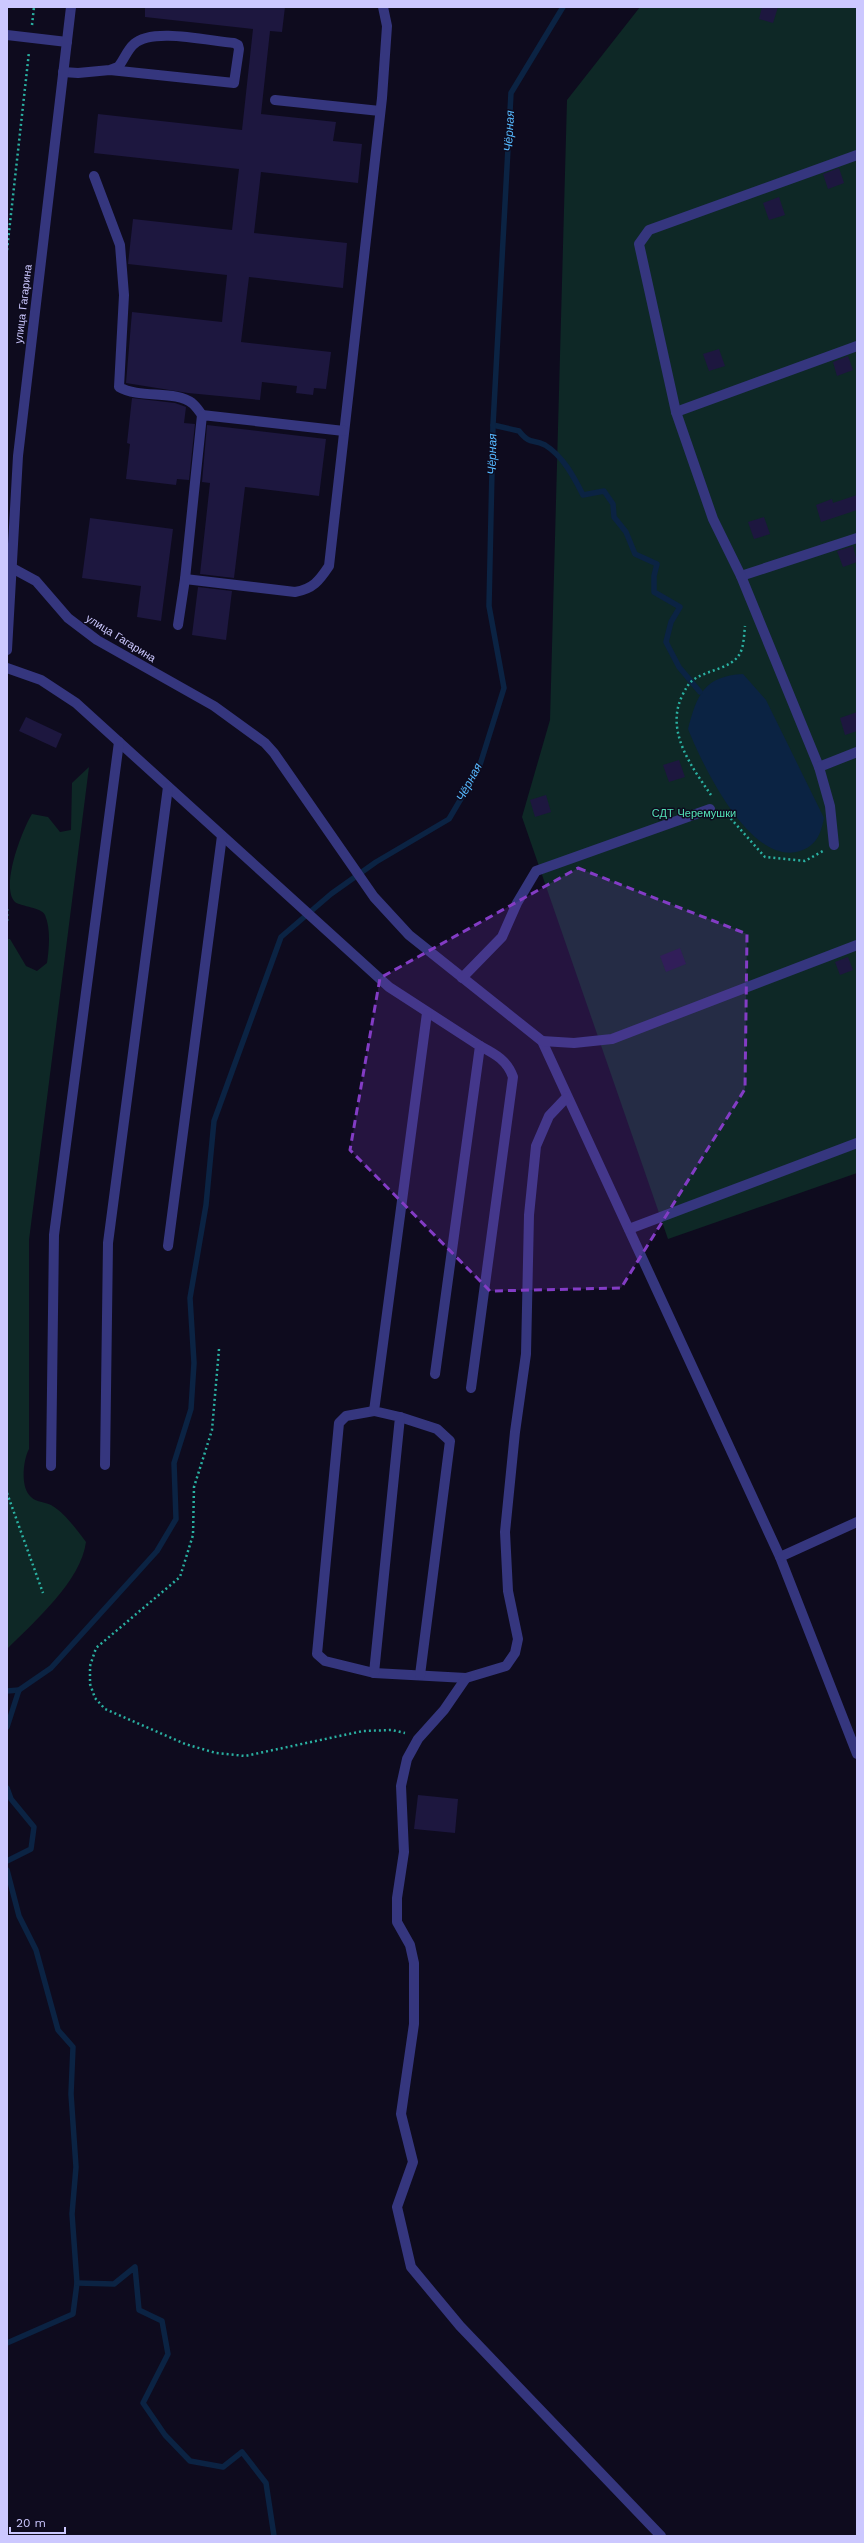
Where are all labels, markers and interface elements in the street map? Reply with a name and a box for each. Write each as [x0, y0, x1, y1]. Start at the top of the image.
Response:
water label: Чёрная [501, 110, 517, 152]
street label: улица Гагарина [12, 263, 35, 344]
water label: Чёрная [485, 433, 499, 475]
street label: улица Гагарина [83, 612, 159, 666]
water label: Чёрная [453, 760, 485, 803]
park label: СДТ Черемушки [652, 807, 736, 820]
scale bar [10, 2509, 65, 2535]
text: 20 m [16, 2516, 46, 2530]

